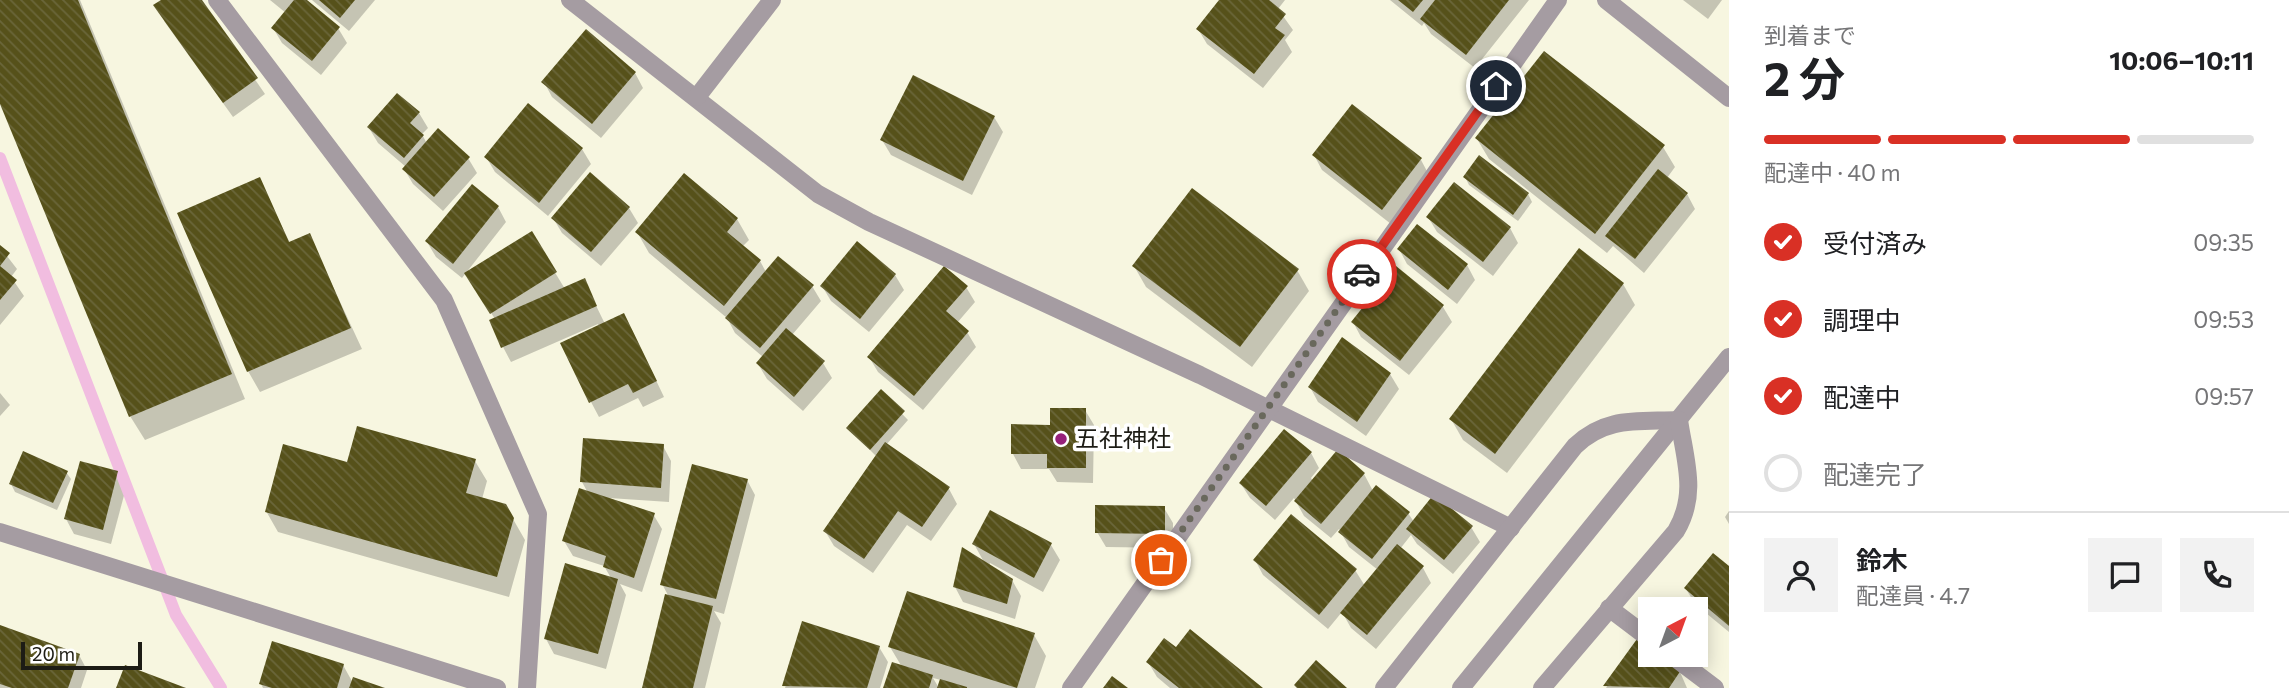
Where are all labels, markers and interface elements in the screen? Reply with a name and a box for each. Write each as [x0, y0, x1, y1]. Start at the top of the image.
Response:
text: 到着まで [1764, 21, 1856, 49]
text: 10:06–10:11 [2109, 44, 2254, 75]
text: 2 分 [1764, 49, 1845, 105]
pin [1466, 56, 1526, 116]
icon: home [1477, 67, 1515, 105]
text: 配達中 · 40 m [1764, 158, 1901, 186]
icon: check [1764, 223, 1802, 261]
text: 受付済み [1823, 227, 1927, 258]
text: 09:35 [2193, 228, 2254, 256]
courier [1327, 239, 1397, 309]
icon: car [1343, 255, 1381, 293]
icon: check [1764, 300, 1802, 338]
text: 調理中 [1823, 304, 1901, 335]
text: 09:53 [2193, 305, 2254, 333]
icon: check [1764, 377, 1802, 415]
text: 配達中 [1823, 381, 1901, 412]
text: 09:57 [2194, 382, 2254, 410]
place label: 五社神社 [1075, 423, 1171, 452]
marker: 五社神社 [1053, 431, 1069, 447]
text: 配達完了 [1823, 458, 1927, 489]
pin [1131, 530, 1191, 590]
button: person [1764, 538, 1838, 612]
button: chat [2088, 538, 2162, 612]
button: phone [2180, 538, 2254, 612]
icon: bag [1142, 541, 1180, 579]
text: 鈴木 [1856, 544, 1908, 575]
text: 配達員 · 4.7 [1856, 581, 1970, 609]
north arrow [1638, 597, 1708, 667]
map controls [1638, 597, 1708, 667]
scale bar [21, 639, 142, 671]
text: 20 m [32, 642, 75, 665]

